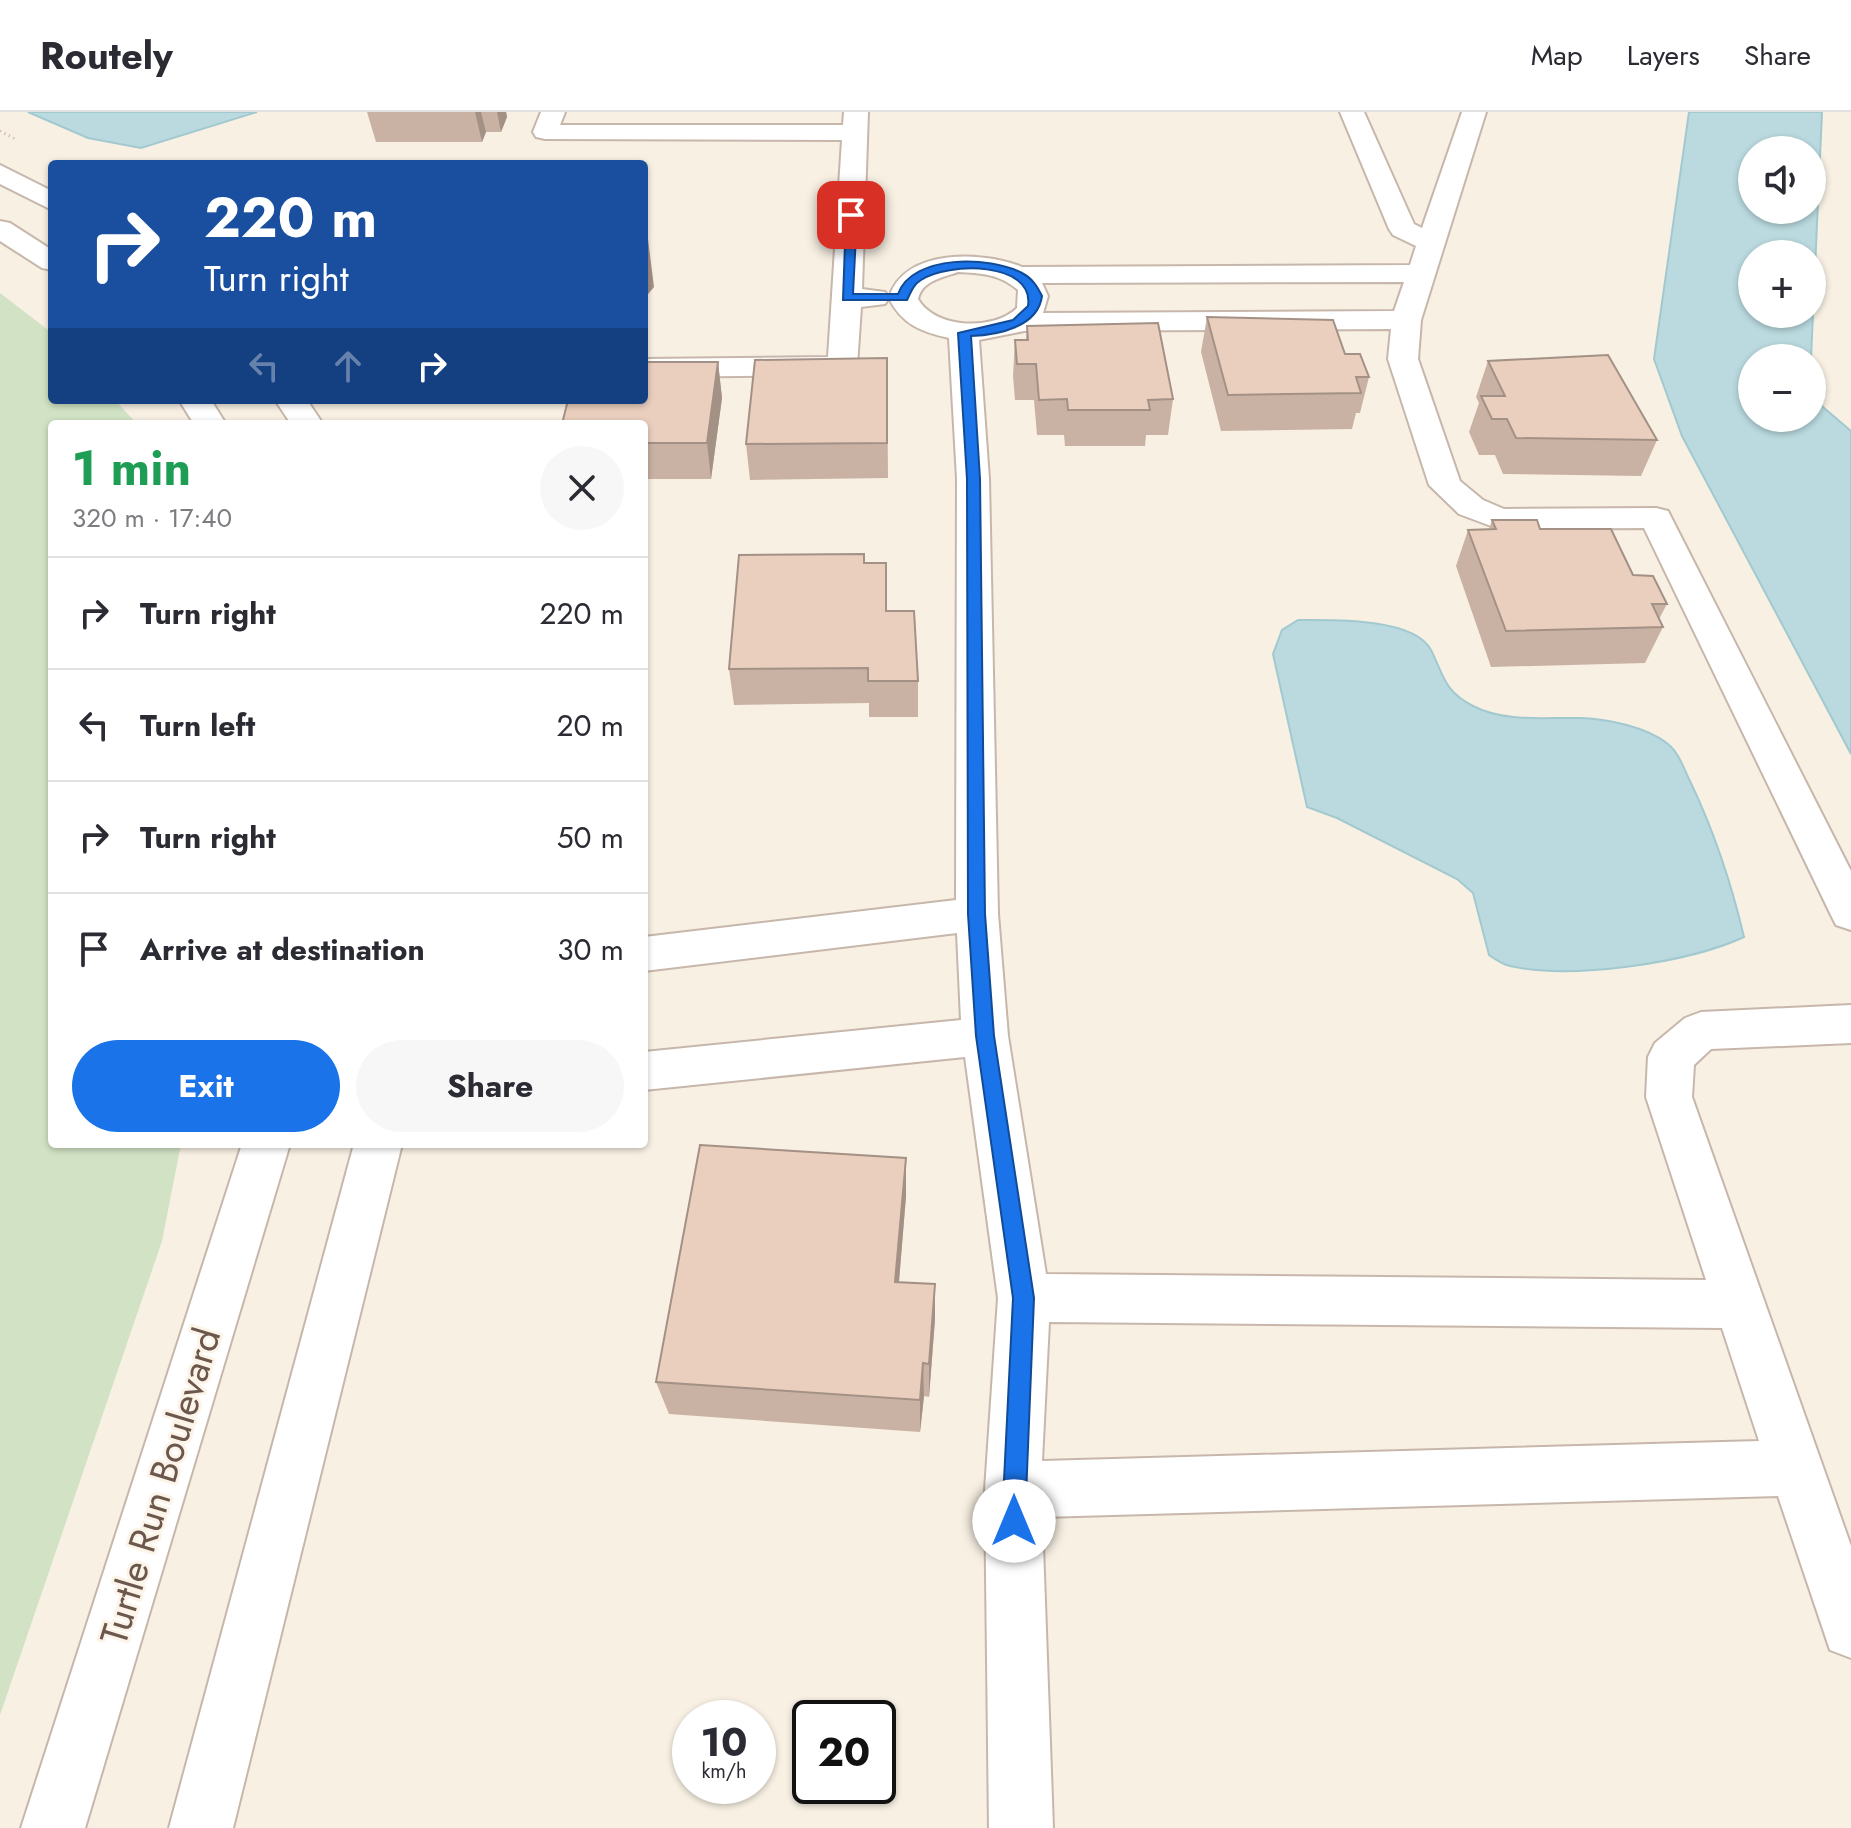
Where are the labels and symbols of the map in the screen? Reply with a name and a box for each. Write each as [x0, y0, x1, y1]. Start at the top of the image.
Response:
pin [817, 181, 885, 249]
street label: Turtle Run Boulevard [86, 1321, 234, 1651]
position arrow [972, 1479, 1056, 1563]
speed limit sign: 20 [792, 1700, 896, 1804]

